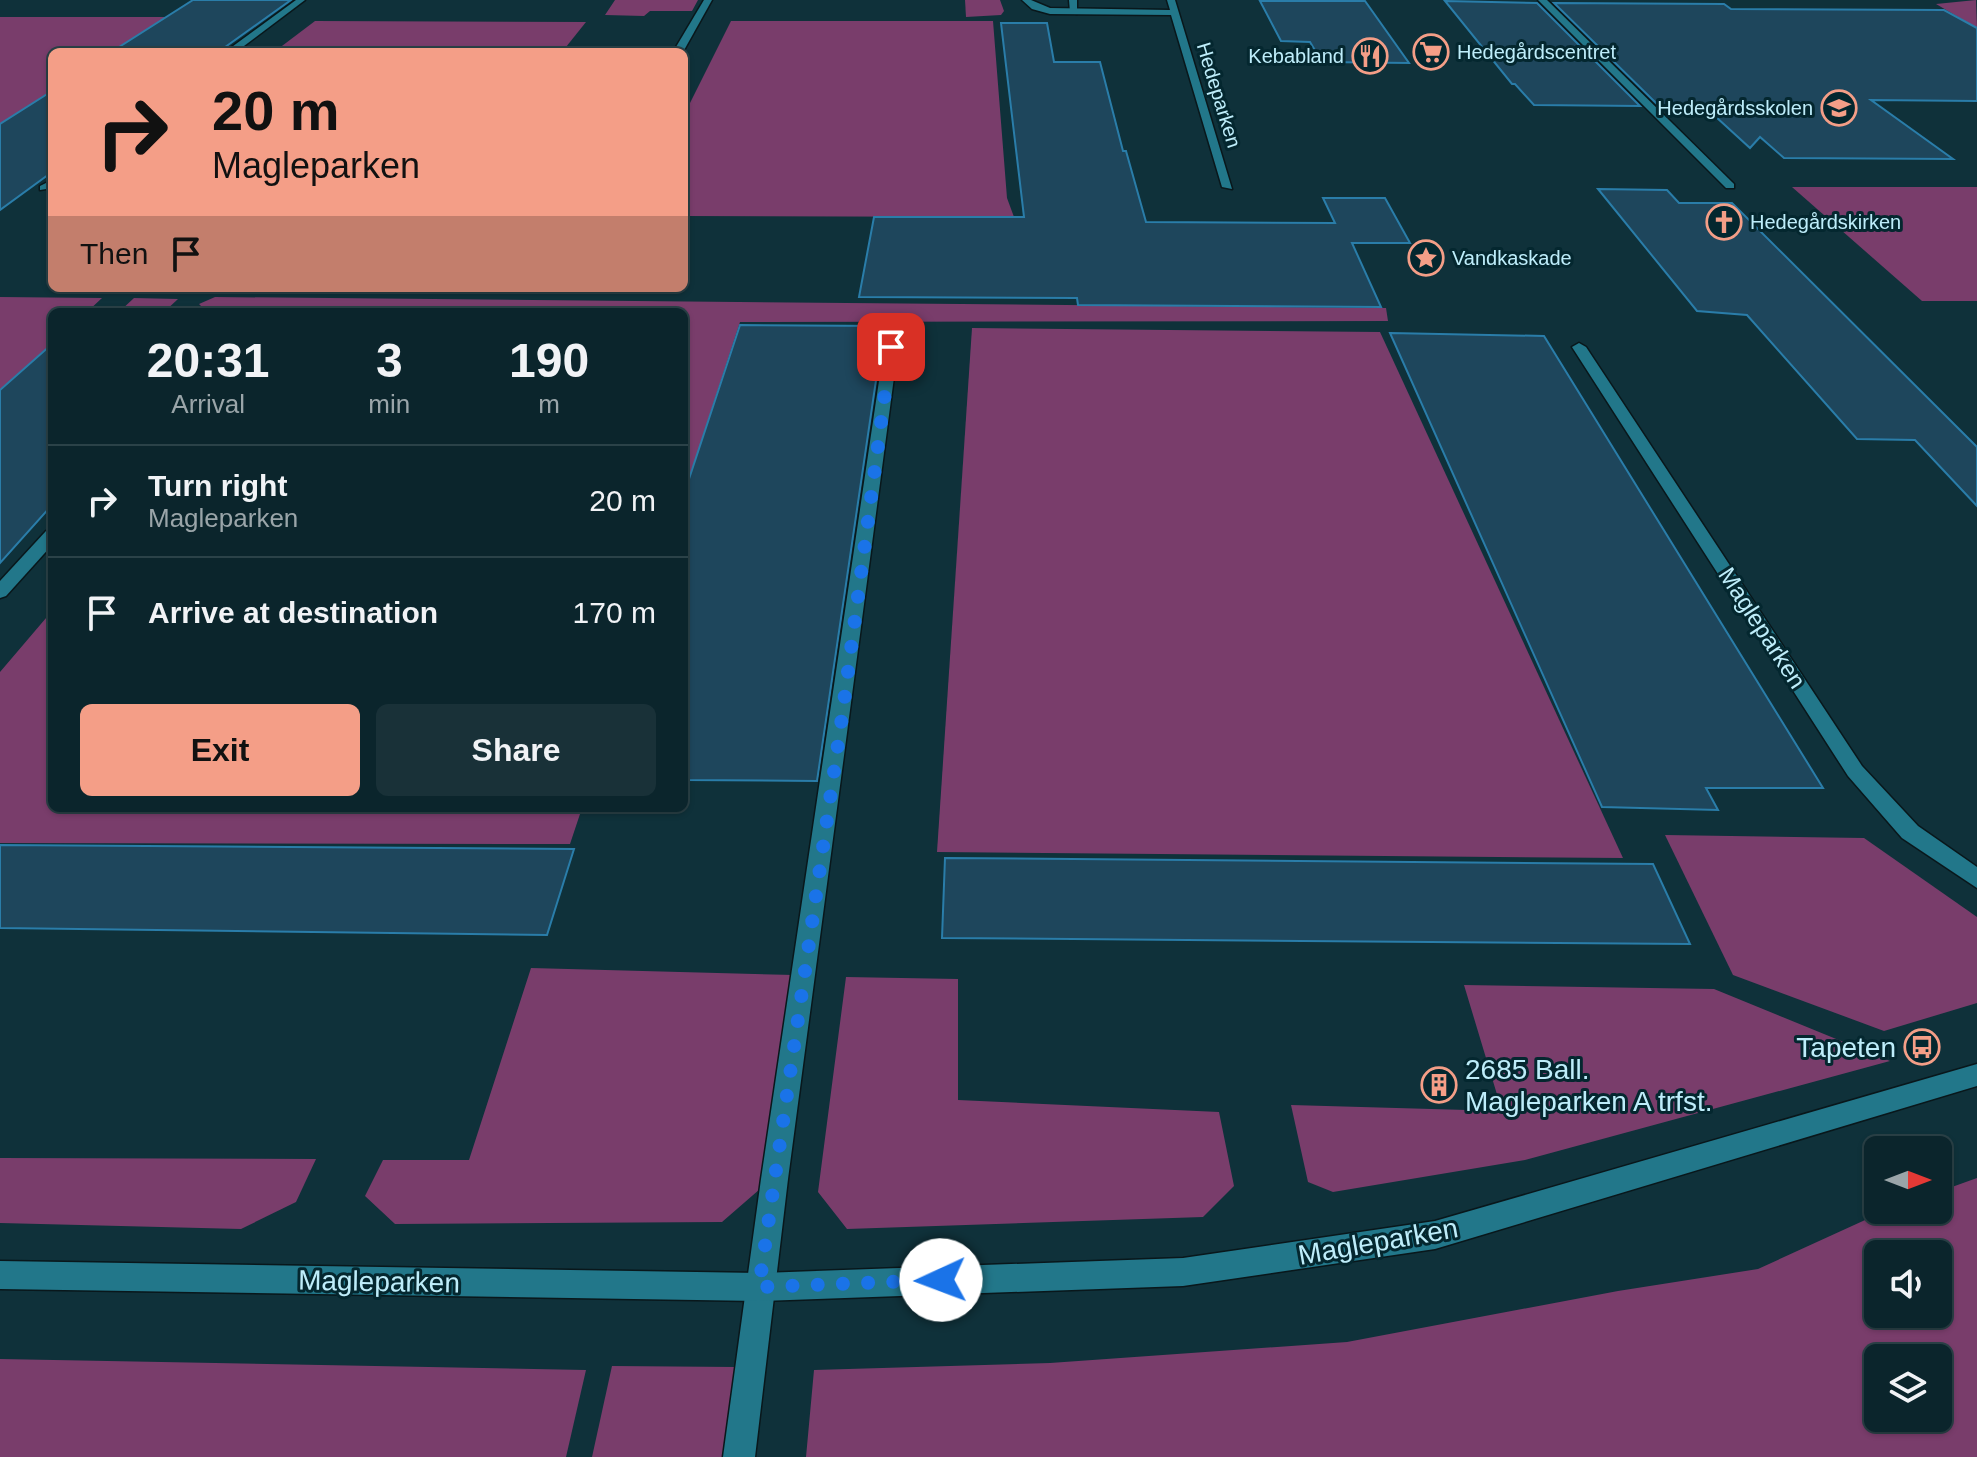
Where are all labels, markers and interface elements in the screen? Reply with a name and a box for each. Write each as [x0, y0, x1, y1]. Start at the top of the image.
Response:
supermarket icon: Hedegårdscentret [1412, 33, 1450, 71]
restaurant icon: Kebabland [1351, 37, 1389, 75]
street label: Hedeparken [1193, 40, 1245, 150]
place label: Hedegårdscentret [1457, 41, 1616, 63]
place label: Kebabland [1248, 45, 1344, 67]
text: 20 m [212, 79, 340, 142]
icon: right [80, 80, 184, 184]
school or university icon: Hedegårdsskolen [1820, 89, 1858, 127]
place label: Hedegårdsskolen [1657, 97, 1813, 119]
text: Magleparken [212, 145, 420, 186]
church icon: Hedegårdskirken [1705, 203, 1743, 241]
place label: Hedegårdskirken [1750, 211, 1901, 233]
icon: arrive [164, 232, 208, 276]
text: Then [80, 237, 148, 270]
place icon: Vandkaskade [1407, 239, 1445, 277]
place label: Vandkaskade [1452, 247, 1572, 269]
pin [857, 313, 925, 381]
icon: arrive [869, 325, 913, 369]
text: 20:31 [147, 334, 270, 387]
text: 3 [376, 334, 403, 387]
text: 190 [509, 334, 589, 387]
text: Arrival [171, 389, 245, 419]
text: min [368, 389, 410, 419]
text: m [538, 389, 560, 419]
text: Turn right [148, 469, 287, 502]
icon: right [80, 479, 124, 523]
text: 20 m [589, 484, 656, 517]
text: Magleparken [148, 503, 298, 533]
street label: Magleparken [1713, 562, 1812, 693]
icon: arrive [80, 591, 124, 635]
text: Arrive at destination [148, 596, 438, 629]
text: 170 m [573, 596, 656, 629]
button: Exit [80, 704, 360, 796]
button: Share [376, 704, 656, 796]
bus stop icon: Tapeten [1903, 1028, 1941, 1066]
place label: Tapeten [1796, 1032, 1896, 1063]
place label: 2685 Ball. Magleparken A trfst. [1465, 1054, 1712, 1117]
building icon: 2685 Ball. Magleparken A trfst. [1420, 1066, 1458, 1104]
north arrow [1864, 1136, 1952, 1224]
map controls [1864, 1136, 1952, 1432]
street label: Magleparken [1296, 1212, 1460, 1271]
position arrow [899, 1238, 983, 1322]
button: sound [1864, 1240, 1952, 1328]
street label: Magleparken [298, 1265, 460, 1298]
button: layers [1864, 1344, 1952, 1432]

